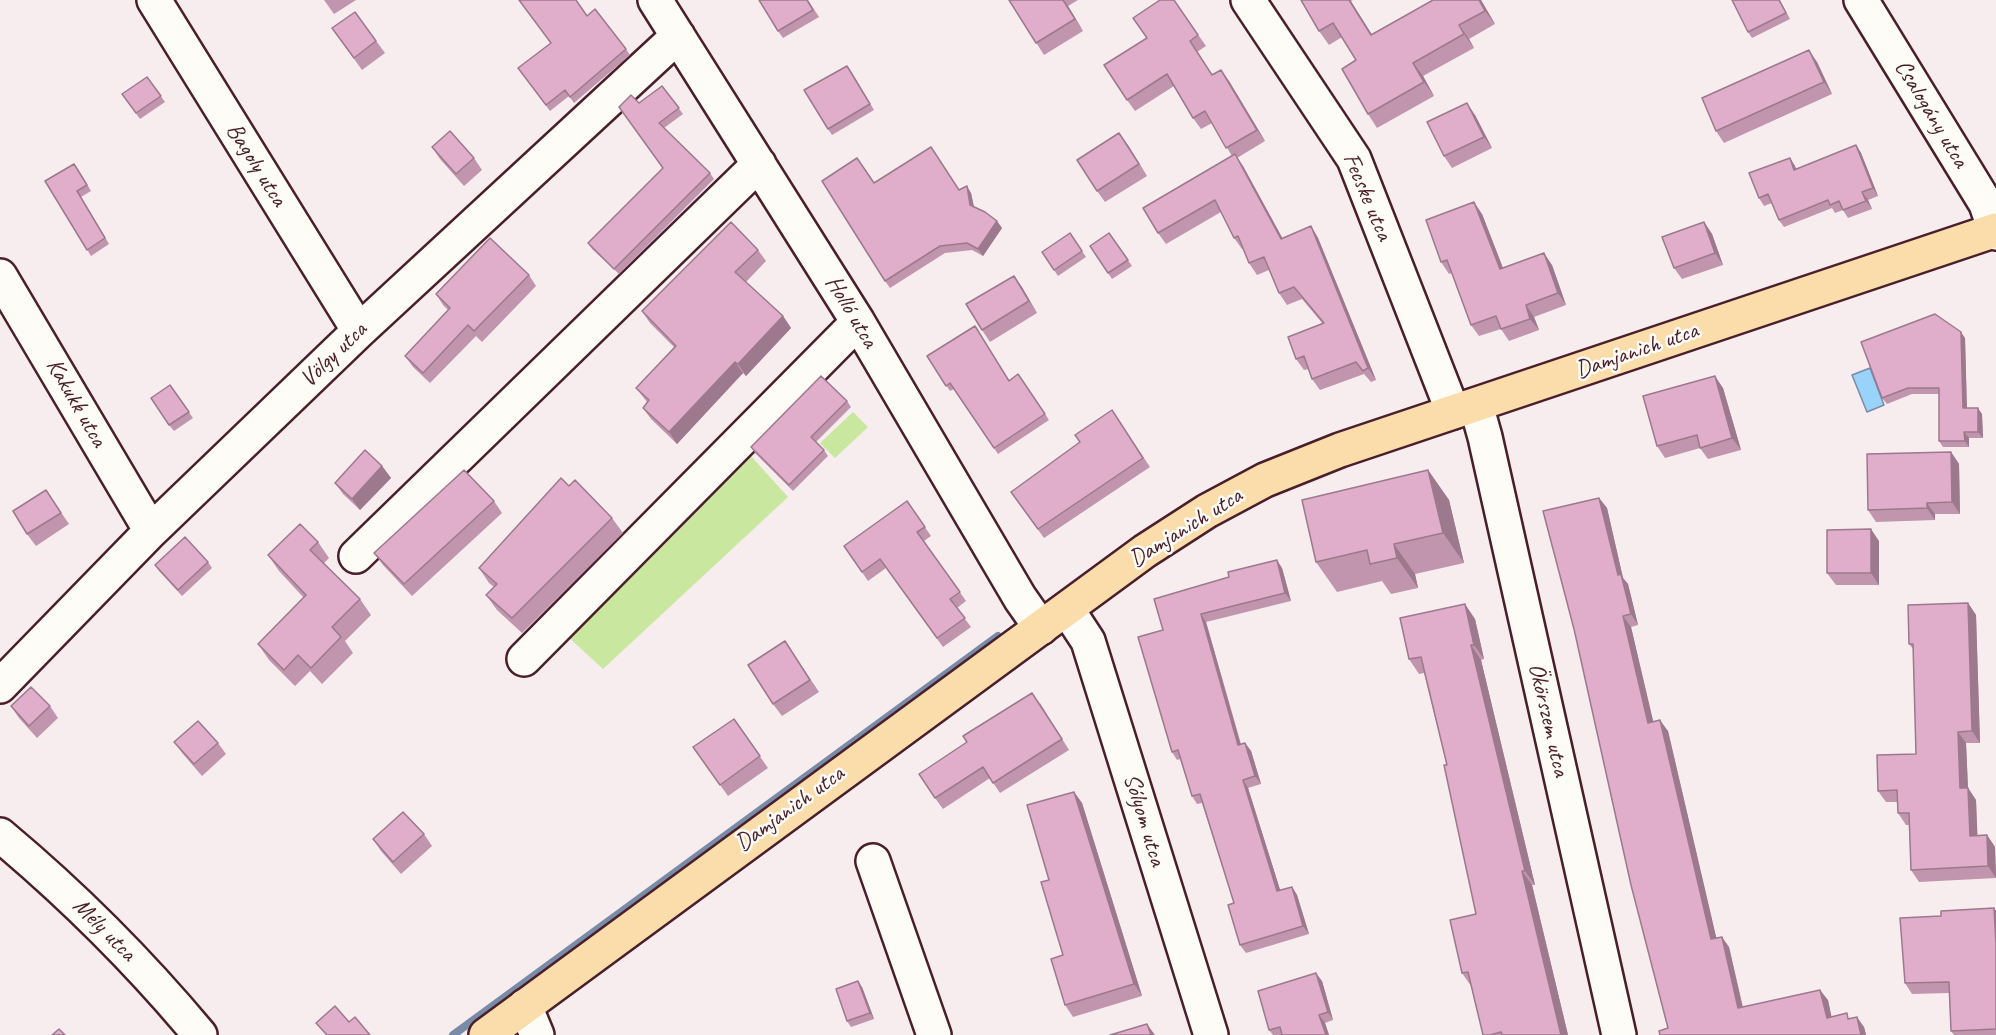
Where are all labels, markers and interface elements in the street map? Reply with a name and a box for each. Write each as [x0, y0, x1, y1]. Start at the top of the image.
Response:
street label: Csalogány utca [1888, 55, 1974, 173]
street label: Bagoly utca [219, 118, 293, 212]
street label: Fecske utca [1336, 149, 1398, 245]
street label: Holló utca [818, 271, 884, 353]
street label: Völgy utca [295, 316, 373, 394]
street label: Damjanich utca [1572, 317, 1702, 385]
street label: Kakukk utca [39, 354, 113, 452]
street label: Damjanich utca [1124, 482, 1248, 574]
street label: Ökörszem utca [1521, 661, 1575, 779]
street label: Damjanich utca [730, 760, 850, 858]
street label: Sólyom utca [1116, 770, 1172, 870]
street label: Mély utca [66, 892, 142, 968]

